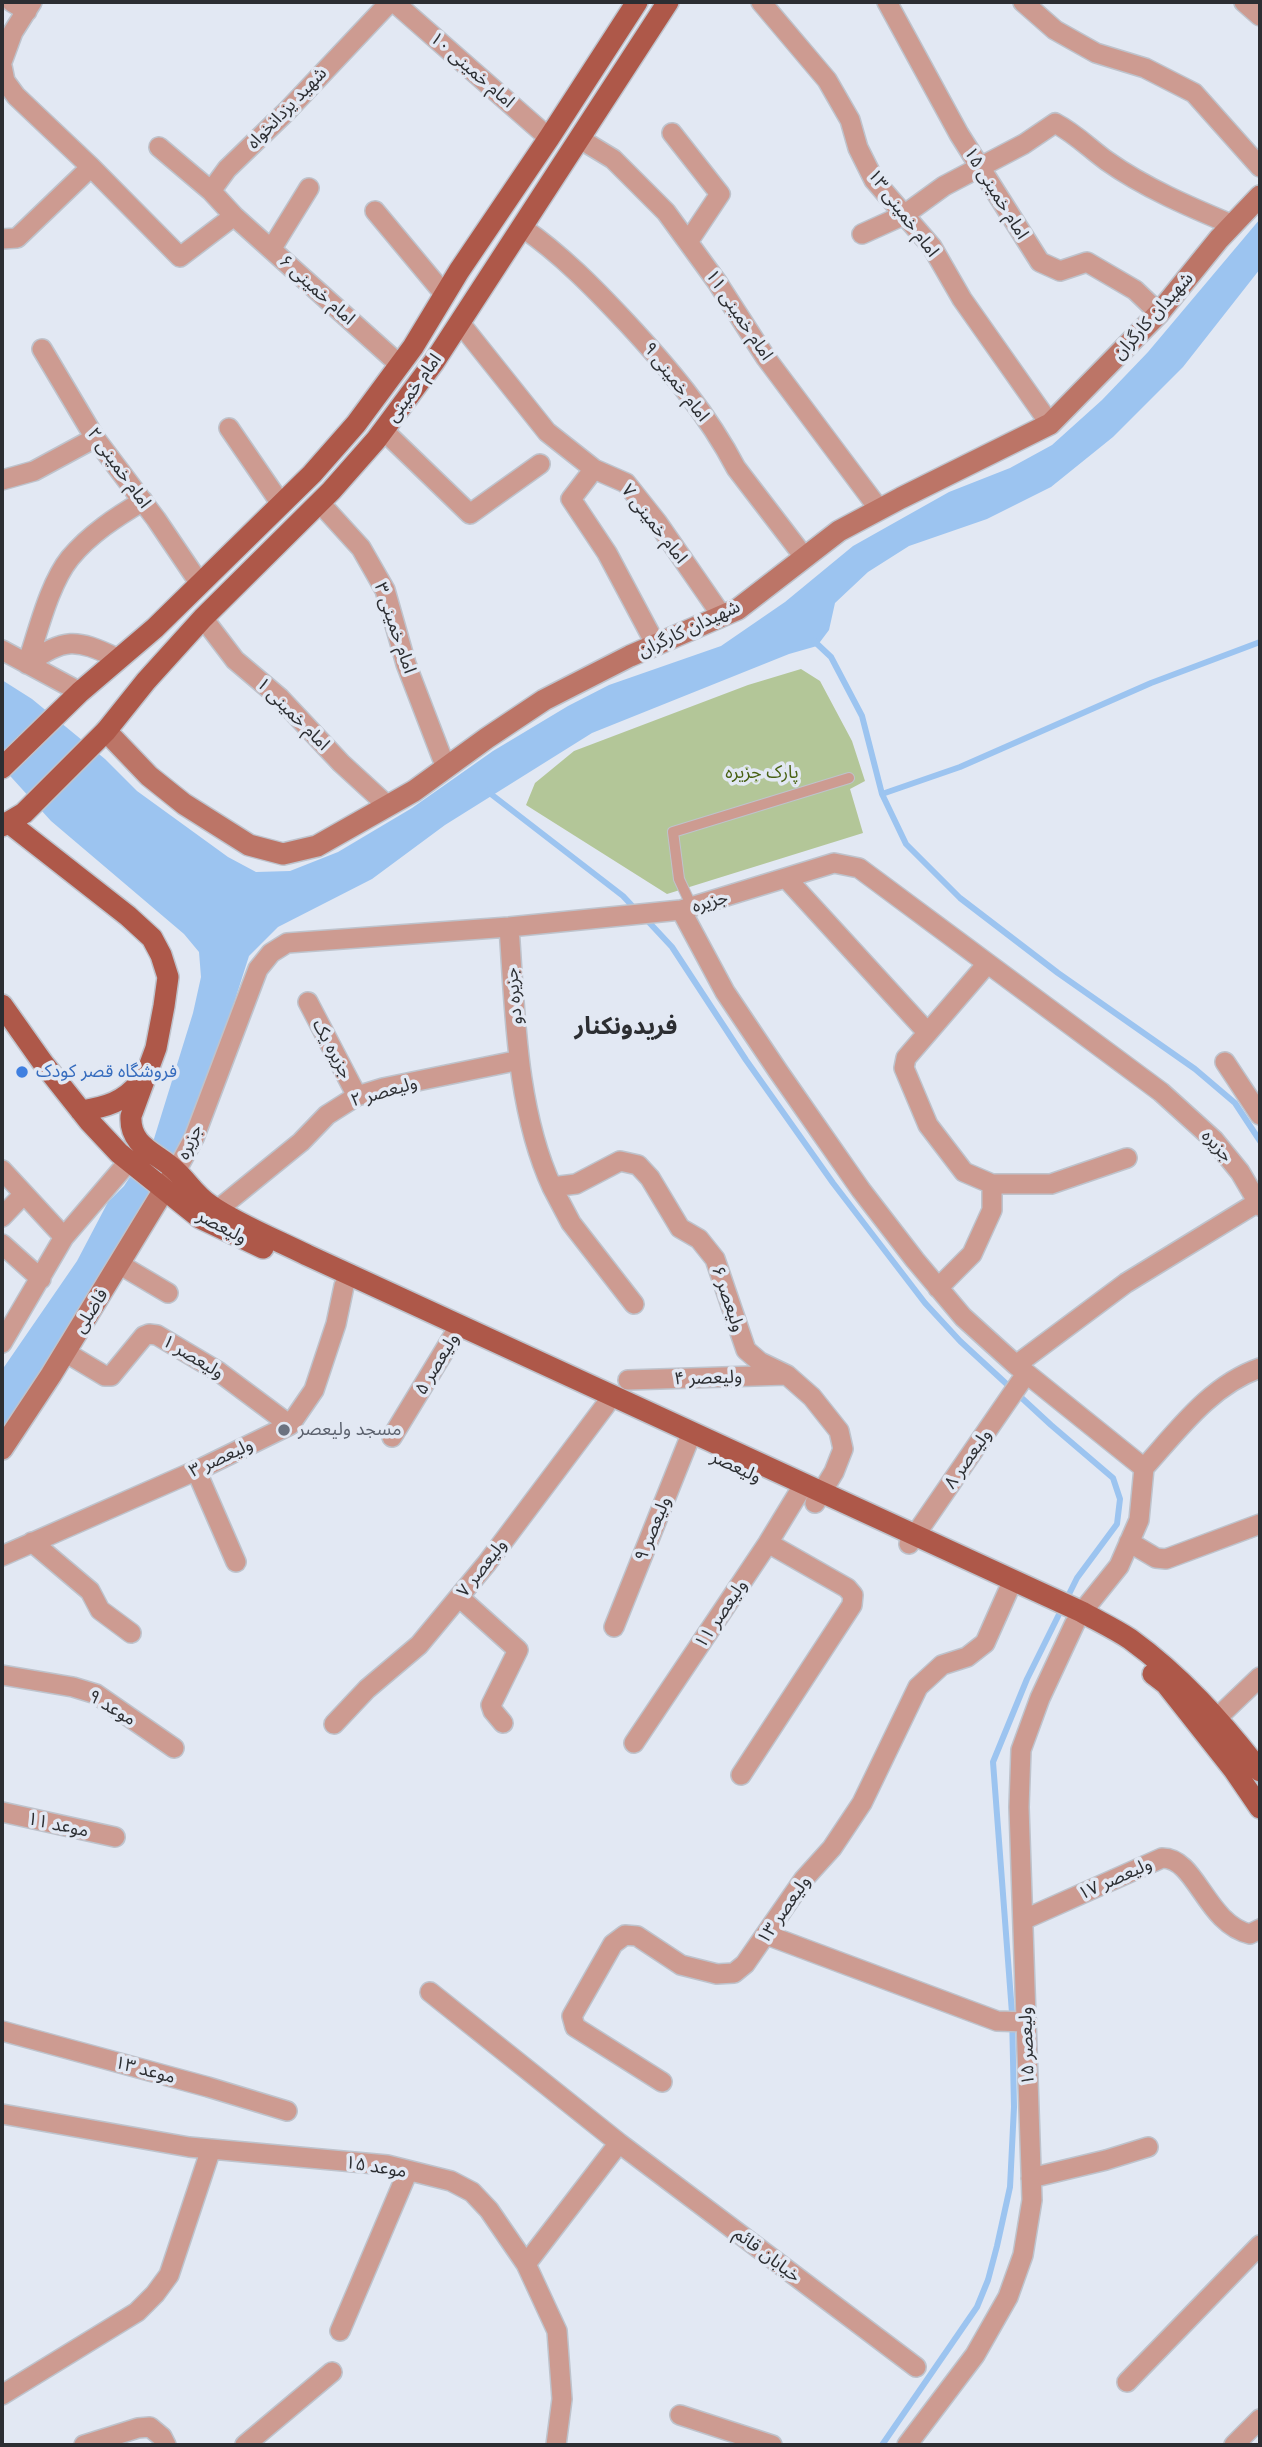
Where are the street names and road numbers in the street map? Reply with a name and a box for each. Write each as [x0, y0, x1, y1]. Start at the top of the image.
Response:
street label: امام خمینی ۱۰ [425, 27, 519, 113]
street label: شهید یزدانخواه [243, 63, 331, 153]
street label: امام خمینی ۱۵ [959, 143, 1033, 243]
street label: امام خمینی ۱۳ [863, 165, 943, 261]
street label: امام خمینی ۶ [275, 250, 359, 330]
street label: امام خمینی ۱۱ [701, 266, 777, 364]
street label: شهیدان کارگران [1108, 268, 1198, 364]
street label: امام خمینی ۹ [638, 338, 714, 426]
street label: امام خمینی [382, 349, 446, 427]
street label: امام خمینی ۲ [82, 423, 156, 513]
street label: امام خمینی ۷ [616, 480, 692, 568]
street label: امام خمینی ۳ [369, 580, 421, 676]
street label: شهیدان کارگران [635, 596, 743, 662]
street label: امام خمینی ۱ [252, 673, 334, 755]
street label: جزیره [690, 887, 730, 917]
street label: جزیره دو [501, 966, 527, 1026]
street label: جزیره یک [307, 1016, 357, 1082]
street label: ولیعصر ۲ [348, 1072, 420, 1112]
street label: جزیره [173, 1121, 207, 1163]
street label: جزیره [1197, 1125, 1237, 1167]
street label: ولیعصر [194, 1205, 250, 1249]
street label: ولیعصر ۶ [707, 1263, 749, 1335]
street label: فاضلی [69, 1285, 113, 1337]
street label: ولیعصر ۵ [410, 1329, 464, 1399]
street label: ولیعصر ۱ [158, 1330, 228, 1384]
street label: ولیعصر ۴ [674, 1366, 742, 1390]
street label: ولیعصر ۸ [940, 1425, 996, 1493]
street label: ولیعصر ۳ [186, 1434, 256, 1482]
street label: ولیعصر [707, 1446, 765, 1488]
street label: ولیعصر ۹ [630, 1493, 676, 1565]
street label: ولیعصر ۷ [453, 1535, 511, 1601]
street label: ولیعصر ۱۱ [690, 1575, 752, 1653]
street label: موعد ۹ [84, 1685, 140, 1731]
street label: موعد ۱۱ [25, 1808, 91, 1842]
street label: ولیعصر ۱۷ [1075, 1853, 1155, 1905]
street label: ولیعصر ۱۳ [753, 1872, 815, 1948]
street label: ولیعصر ۱۵ [1015, 2006, 1039, 2086]
street label: موعد ۱۳ [112, 2052, 178, 2088]
street label: موعد ۱۵ [344, 2151, 408, 2183]
street label: خیابان قائم [729, 2223, 805, 2287]

